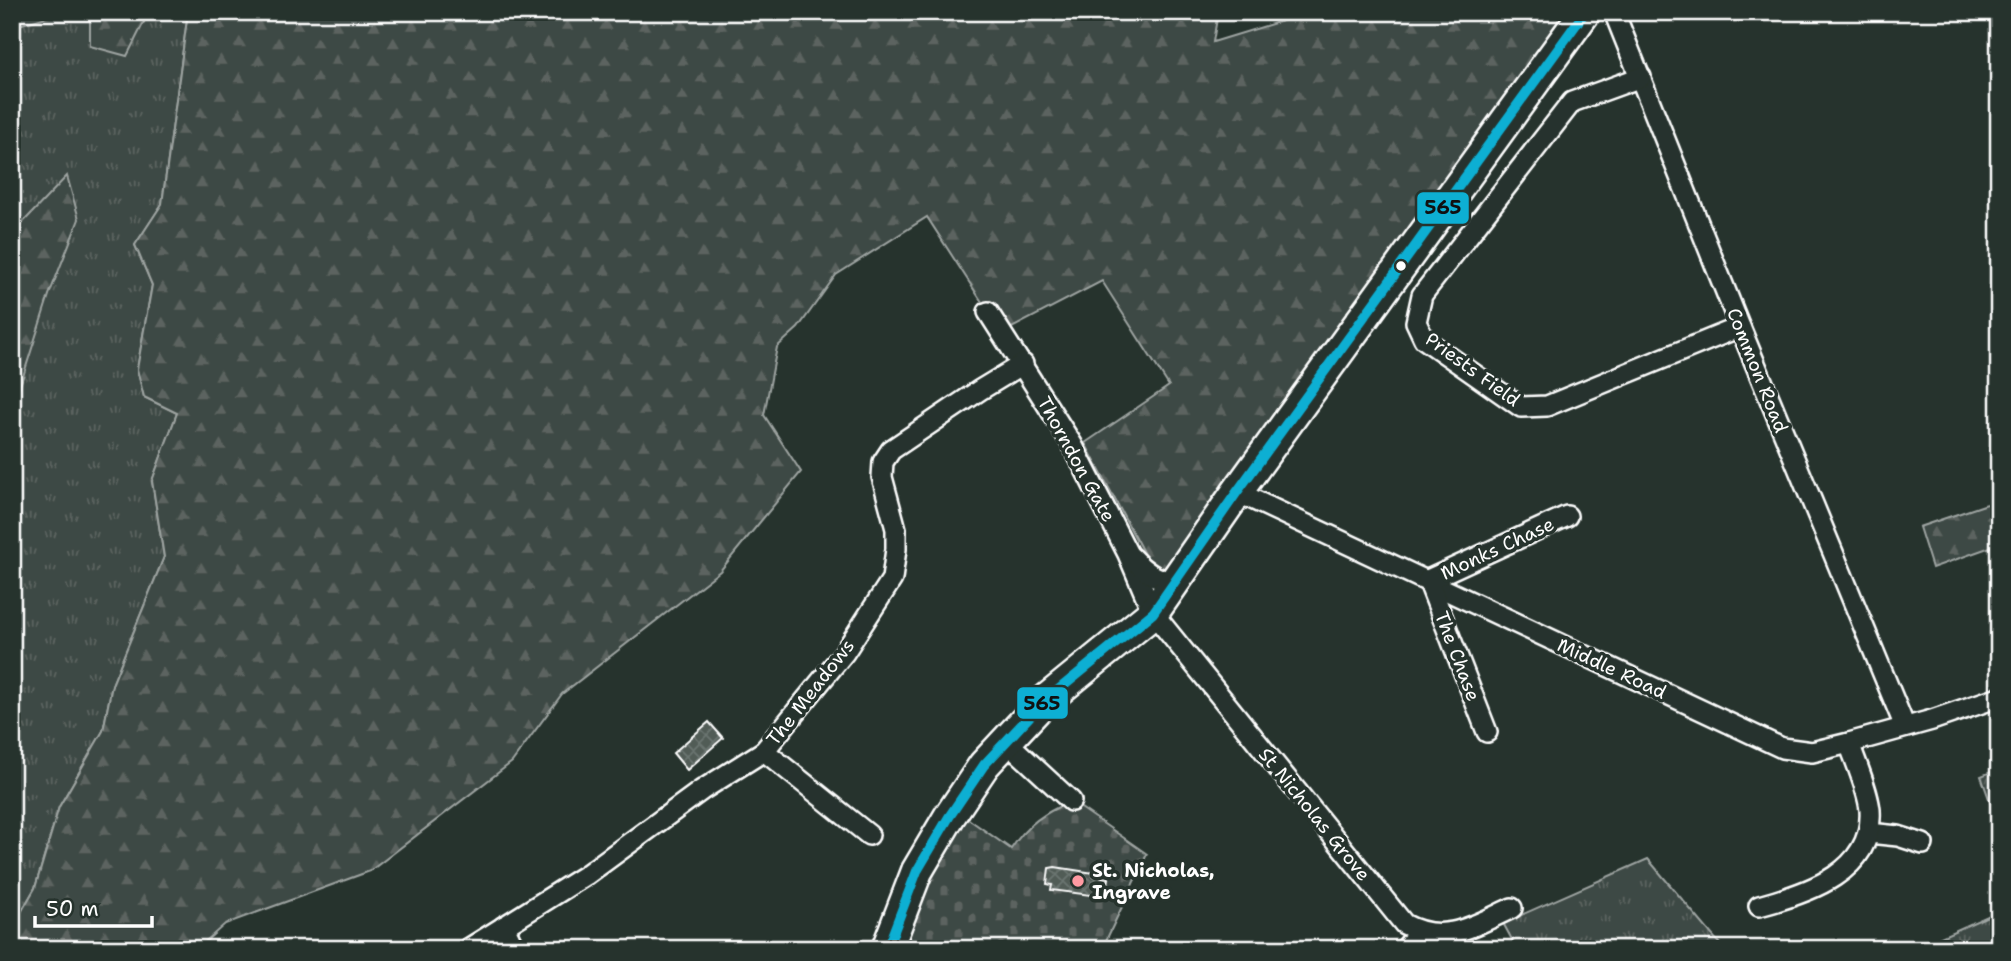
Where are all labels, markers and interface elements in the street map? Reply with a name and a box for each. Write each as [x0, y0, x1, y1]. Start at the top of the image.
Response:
line badge: 565 [1416, 191, 1470, 225]
text: 565 [1425, 195, 1462, 220]
unlabelled marker [1394, 259, 1408, 273]
street label: Common Road [1721, 304, 1794, 436]
street label: Priests Field [1420, 327, 1525, 412]
street label: Thorndon Gate [1032, 392, 1121, 526]
street label: Monks Chase [1436, 511, 1558, 586]
street label: The Chase [1429, 608, 1486, 705]
street label: Middle Road [1553, 632, 1670, 705]
street label: The Meadows [761, 634, 860, 751]
line badge: 565 [1016, 686, 1069, 720]
text: 565 [1024, 691, 1061, 716]
street label: St Nicholas Grove [1253, 742, 1376, 886]
place label: St. Nicholas, Ingrave [1092, 858, 1215, 905]
marker: St. Nicholas, Ingrave [1070, 873, 1086, 889]
scale bar [35, 884, 152, 928]
text: 50 m [46, 895, 99, 923]

